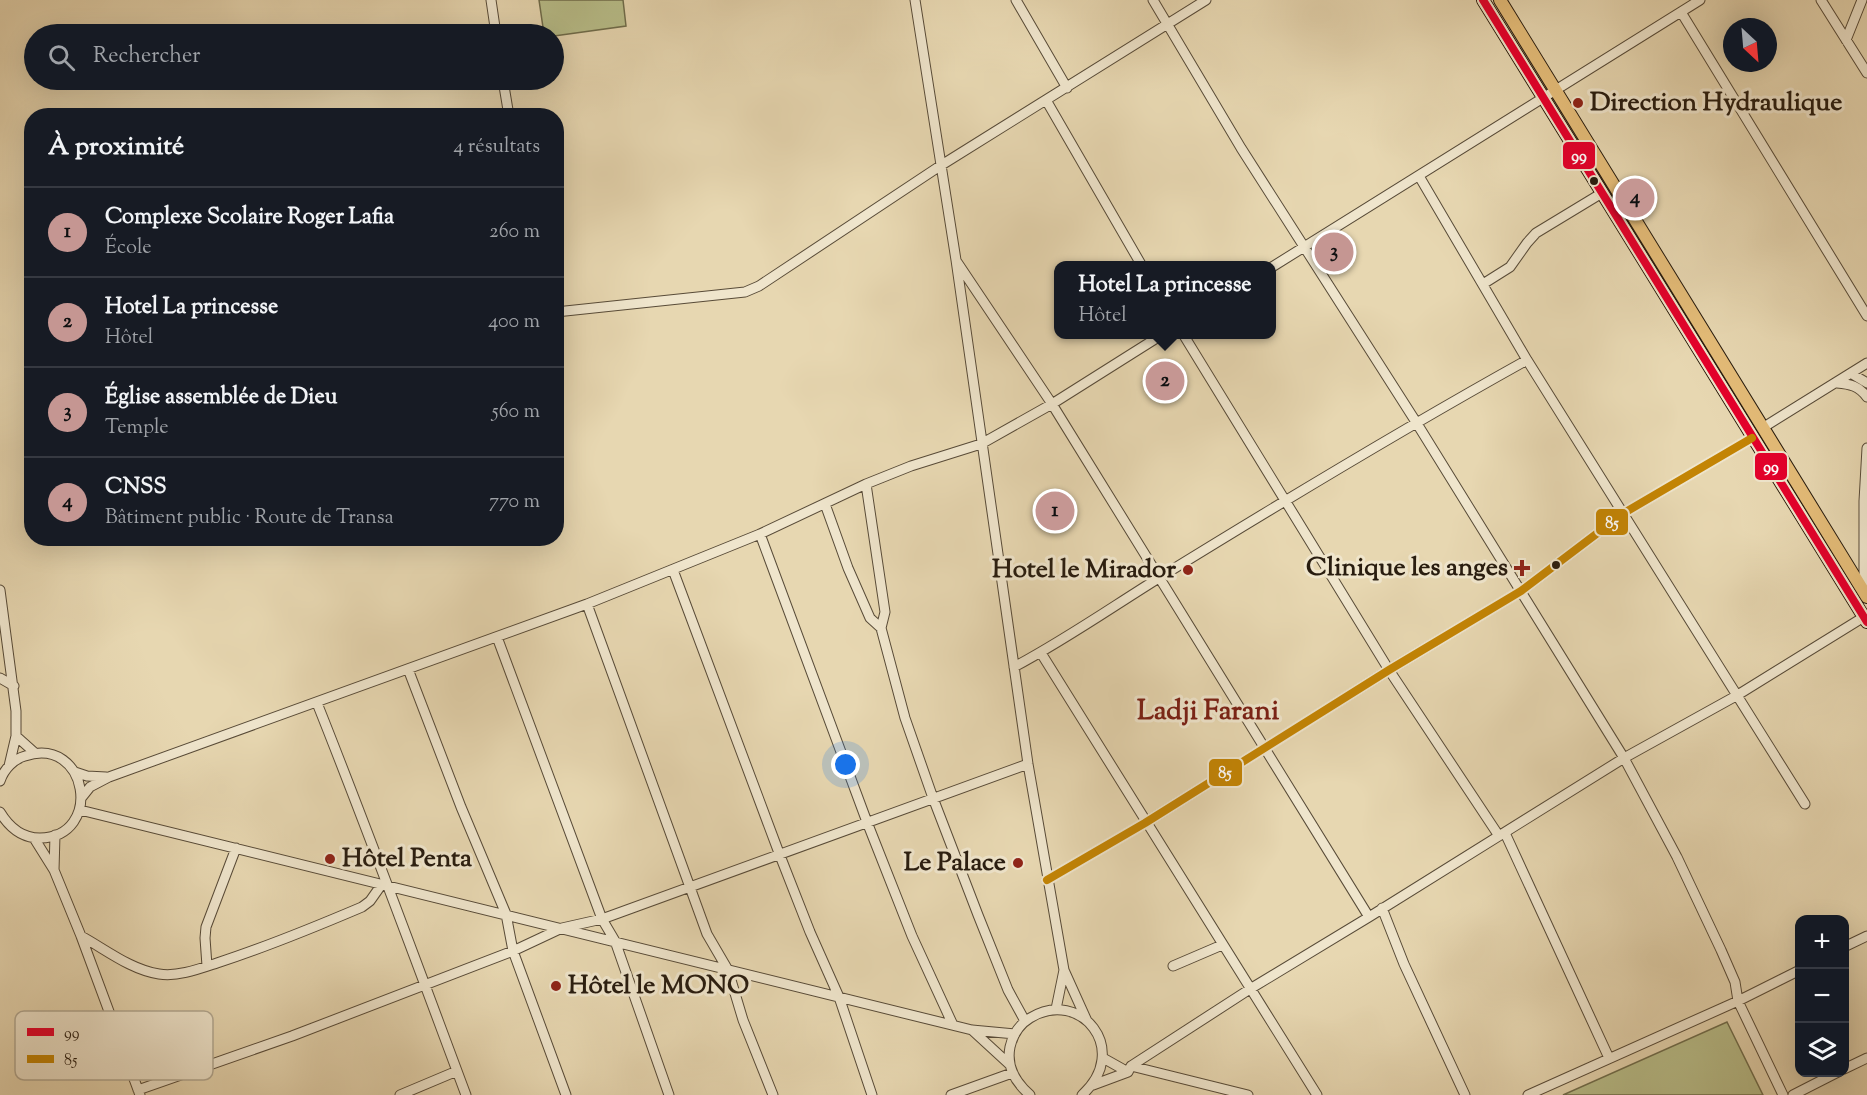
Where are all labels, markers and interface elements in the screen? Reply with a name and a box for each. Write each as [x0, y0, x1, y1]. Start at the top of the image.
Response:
north arrow [1723, 18, 1777, 72]
search box [24, 24, 564, 90]
icon: search [45, 41, 78, 74]
text: Rechercher [93, 41, 200, 73]
place label: Direction Hydraulique [1590, 85, 1842, 122]
marker: Direction Hydraulique [1571, 96, 1585, 110]
text: À proximité [48, 129, 184, 166]
text: 4 résultats [454, 133, 540, 162]
line badge: 99 [1562, 141, 1596, 170]
text: 99 [1571, 146, 1587, 169]
unlabelled marker [1588, 175, 1600, 187]
pin: 4 [1616, 176, 1654, 220]
text: Complexe Scolaire Roger Lafia [105, 202, 394, 234]
text: 1 [64, 218, 71, 247]
text: 260 m [489, 218, 540, 247]
pin: 3 [1314, 230, 1354, 274]
text: École [105, 234, 152, 263]
popup [1054, 261, 1276, 339]
text: Hotel La princesse [1078, 270, 1252, 302]
text: Hotel La princesse [105, 292, 278, 324]
text: Hôtel [1078, 302, 1127, 331]
text: 2 [63, 308, 72, 337]
text: 400 m [488, 308, 540, 337]
text: Hôtel [105, 324, 153, 353]
pin: 2 [1146, 358, 1184, 404]
text: Église assemblée de Dieu [105, 382, 337, 414]
text: 3 [63, 398, 72, 427]
text: 560 m [492, 398, 540, 427]
text: Temple [105, 414, 169, 443]
line badge: 99 [1754, 452, 1788, 481]
text: 99 [1763, 457, 1779, 480]
text: CNSS [105, 472, 167, 504]
text: 4 [62, 488, 73, 517]
text: 770 m [489, 488, 540, 517]
pin: 1 [1036, 488, 1074, 534]
text: Bâtiment public · Route de Transa [105, 504, 394, 533]
line badge: 85 [1595, 508, 1629, 536]
text: 85 [1605, 513, 1619, 536]
place label: Clinique les anges [1306, 550, 1508, 587]
place label: Hotel le Mirador [992, 552, 1176, 589]
marker: Clinique les anges [1513, 559, 1531, 577]
unlabelled marker [1550, 559, 1562, 571]
marker: Hotel le Mirador [1181, 563, 1195, 577]
district label: Ladji Farani [1137, 692, 1279, 732]
your location [831, 750, 860, 779]
line badge: 85 [1208, 758, 1243, 787]
text: 85 [1218, 763, 1232, 786]
place label: Hôtel Penta [342, 841, 472, 878]
place label: Le Palace [904, 845, 1006, 882]
marker: Hôtel Penta [323, 852, 337, 866]
marker: Le Palace [1011, 856, 1025, 870]
map controls [1795, 915, 1849, 1077]
button: + [1795, 915, 1849, 969]
place label: Hôtel le MONO [568, 968, 749, 1005]
button: − [1795, 969, 1849, 1023]
marker: Hôtel le MONO [549, 979, 563, 993]
legend [15, 1011, 213, 1080]
text: 99 [64, 1023, 80, 1046]
button: layers [1795, 1023, 1849, 1077]
text: 85 [64, 1050, 78, 1073]

